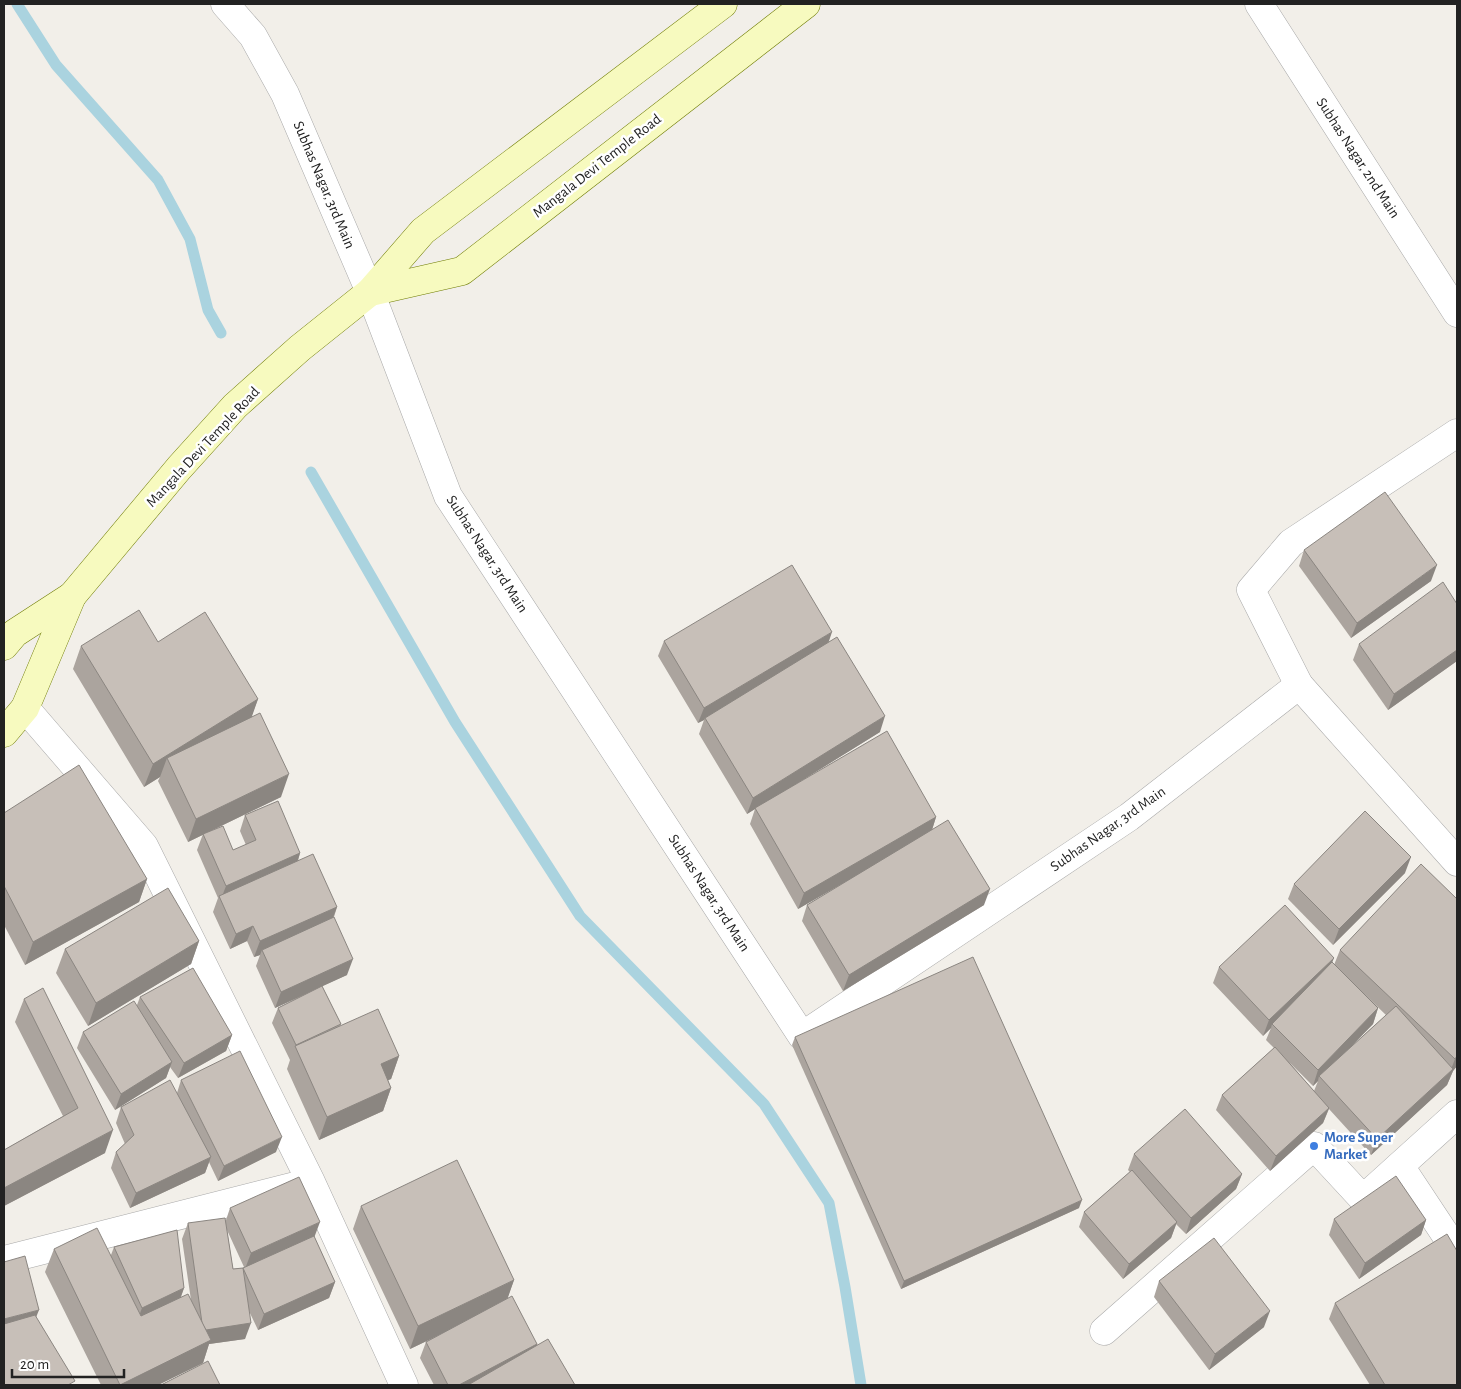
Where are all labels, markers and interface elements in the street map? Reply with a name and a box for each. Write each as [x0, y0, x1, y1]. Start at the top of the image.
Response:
street label: Subhas Nagar, 2nd Main [1314, 95, 1402, 221]
street label: Mangala Devi Temple Road [530, 111, 664, 221]
street label: Subhas Nagar, 3rd Main [290, 119, 358, 251]
street label: Mangala Devi Temple Road [144, 384, 263, 510]
street label: Subhas Nagar, 3rd Main [443, 493, 531, 615]
street label: Subhas Nagar, 3rd Main [1048, 784, 1168, 874]
street label: Subhas Nagar, 3rd Main [665, 832, 753, 954]
place label: More Super Market [1324, 1130, 1394, 1162]
marker: More Super Market [1308, 1140, 1320, 1152]
scale bar [12, 1346, 125, 1378]
text: 20 m [20, 1357, 49, 1372]

